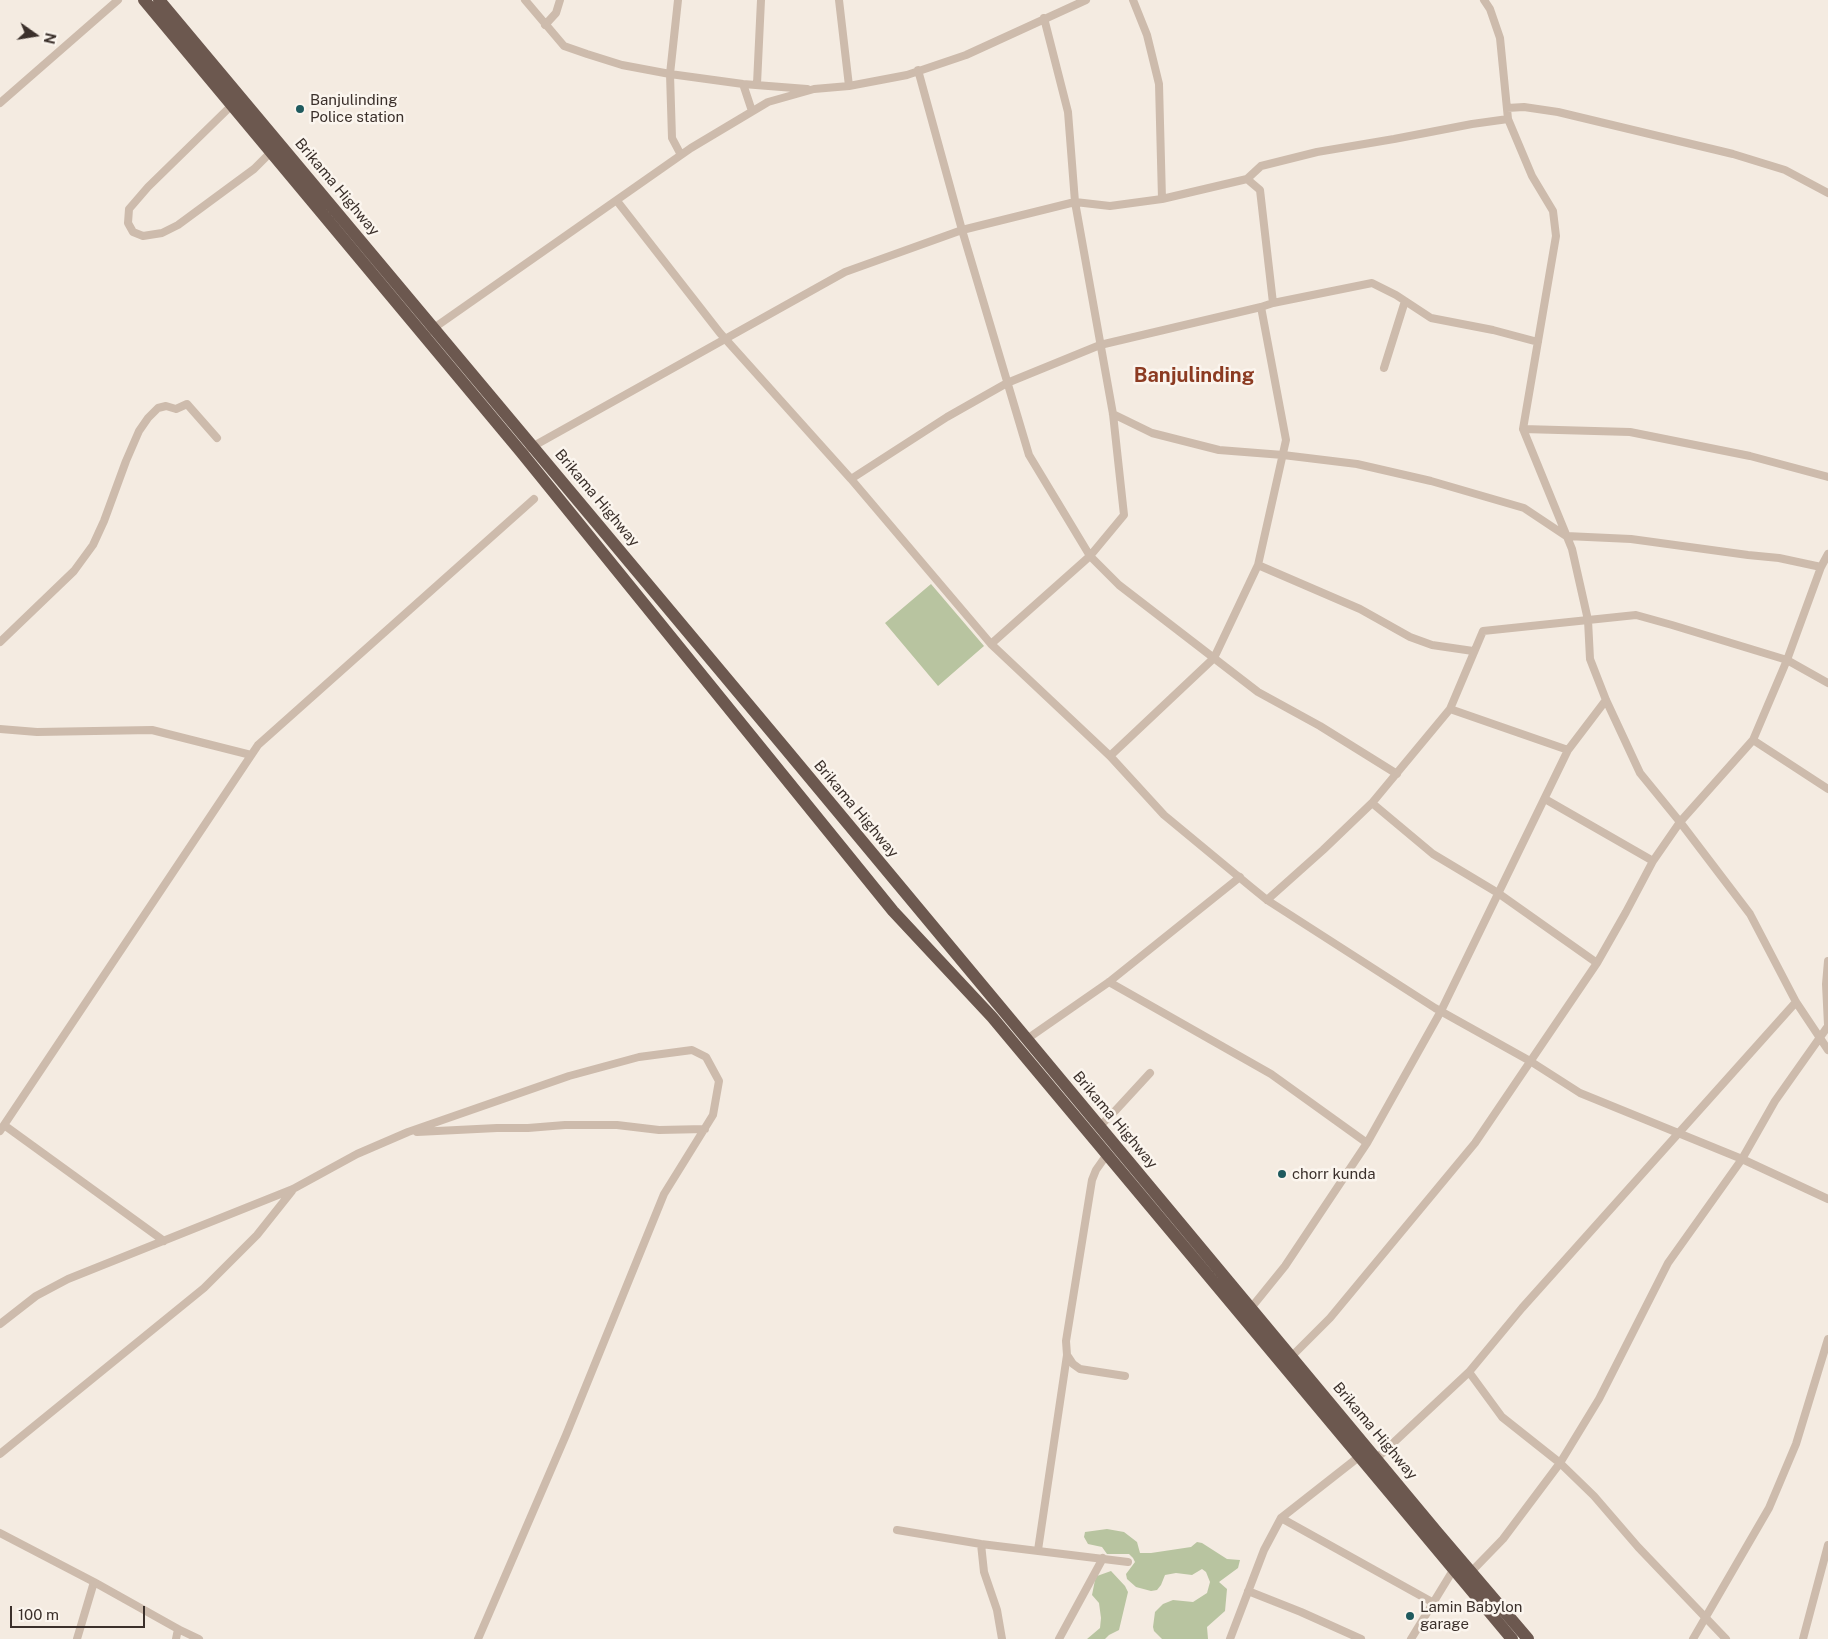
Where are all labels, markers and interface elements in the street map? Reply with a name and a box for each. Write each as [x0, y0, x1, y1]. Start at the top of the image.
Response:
north arrow [10, 10, 60, 60]
text: N [41, 31, 59, 46]
place label: Banjulinding Police station [310, 91, 404, 126]
marker: Banjulinding Police station [294, 103, 306, 115]
street label: Brikama Highway [291, 135, 383, 239]
district label: Banjulinding [1134, 364, 1254, 388]
street label: Brikama Highway [551, 446, 643, 550]
street label: Brikama Highway [810, 757, 902, 861]
street label: Brikama Highway [1069, 1068, 1161, 1172]
place label: chorr kunda [1292, 1165, 1376, 1183]
marker: chorr kunda [1276, 1168, 1288, 1180]
street label: Brikama Highway [1329, 1379, 1421, 1483]
scale bar [12, 1596, 148, 1628]
place label: Lamin Babylon garage [1420, 1598, 1522, 1633]
text: 100 m [18, 1606, 59, 1623]
marker: Lamin Babylon garage [1404, 1610, 1416, 1622]

